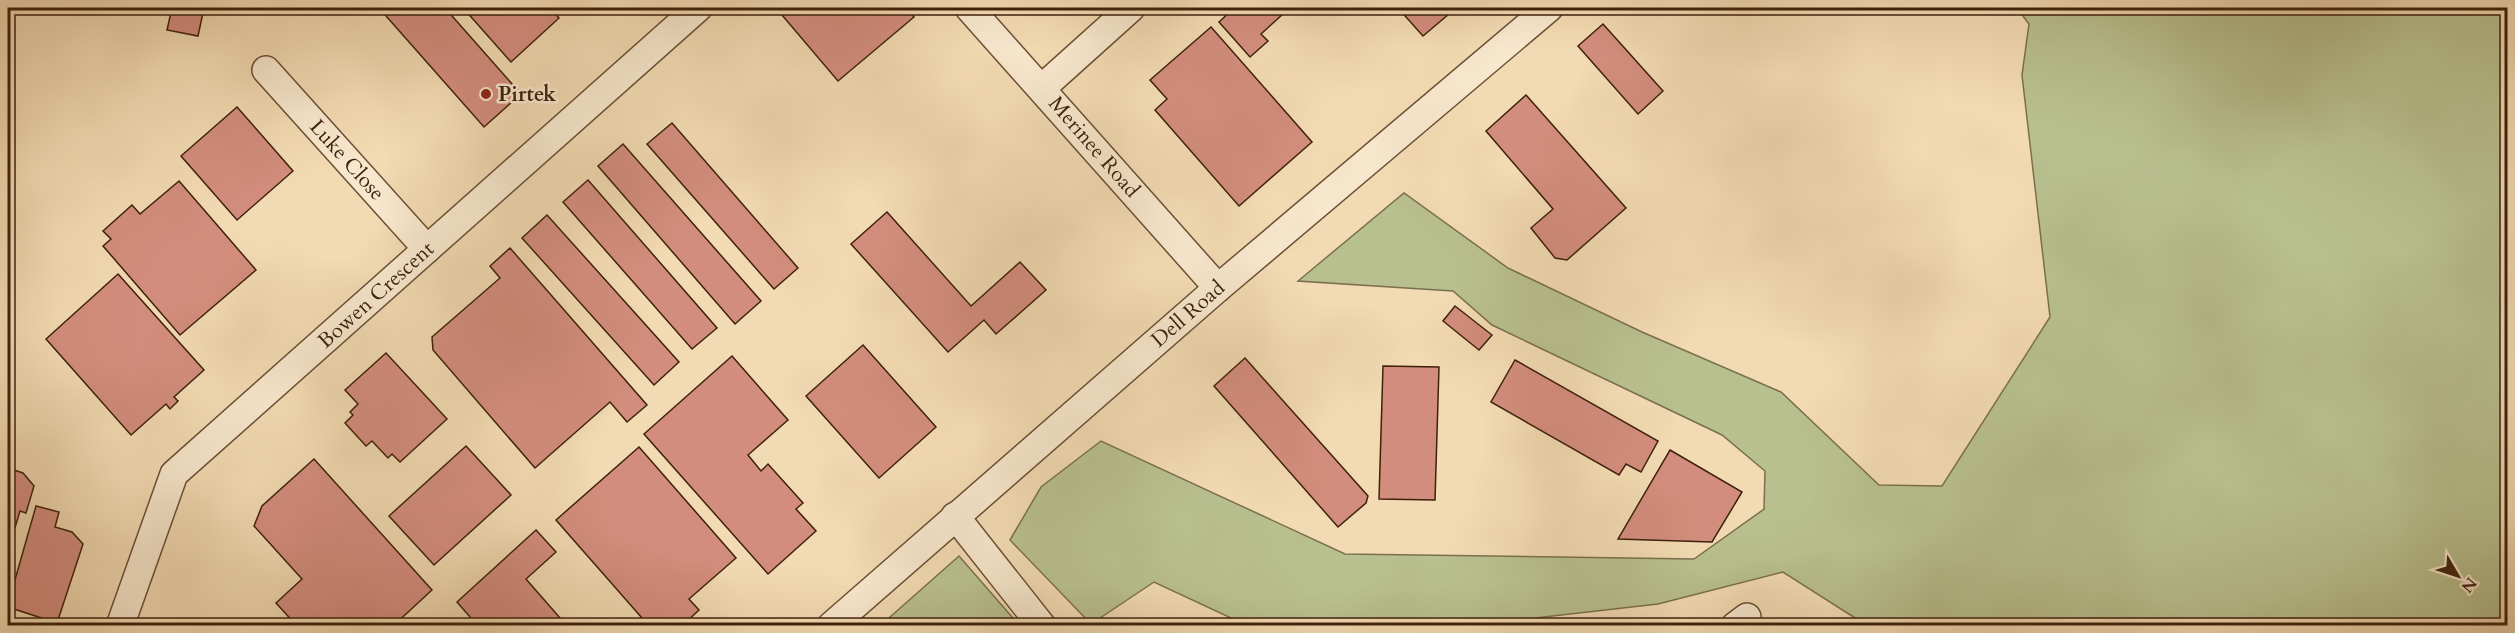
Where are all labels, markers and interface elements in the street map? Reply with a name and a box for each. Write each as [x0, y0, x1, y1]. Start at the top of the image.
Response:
place label: Pirtek [498, 80, 556, 109]
marker: Pirtek [479, 87, 493, 101]
street label: Merinee Road [1042, 90, 1146, 204]
street label: Luke Close [303, 113, 391, 207]
street label: Bowen Crescent [311, 235, 441, 355]
street label: Dell Road [1145, 274, 1231, 354]
north arrow [2428, 546, 2488, 606]
text: N [2456, 572, 2482, 597]

